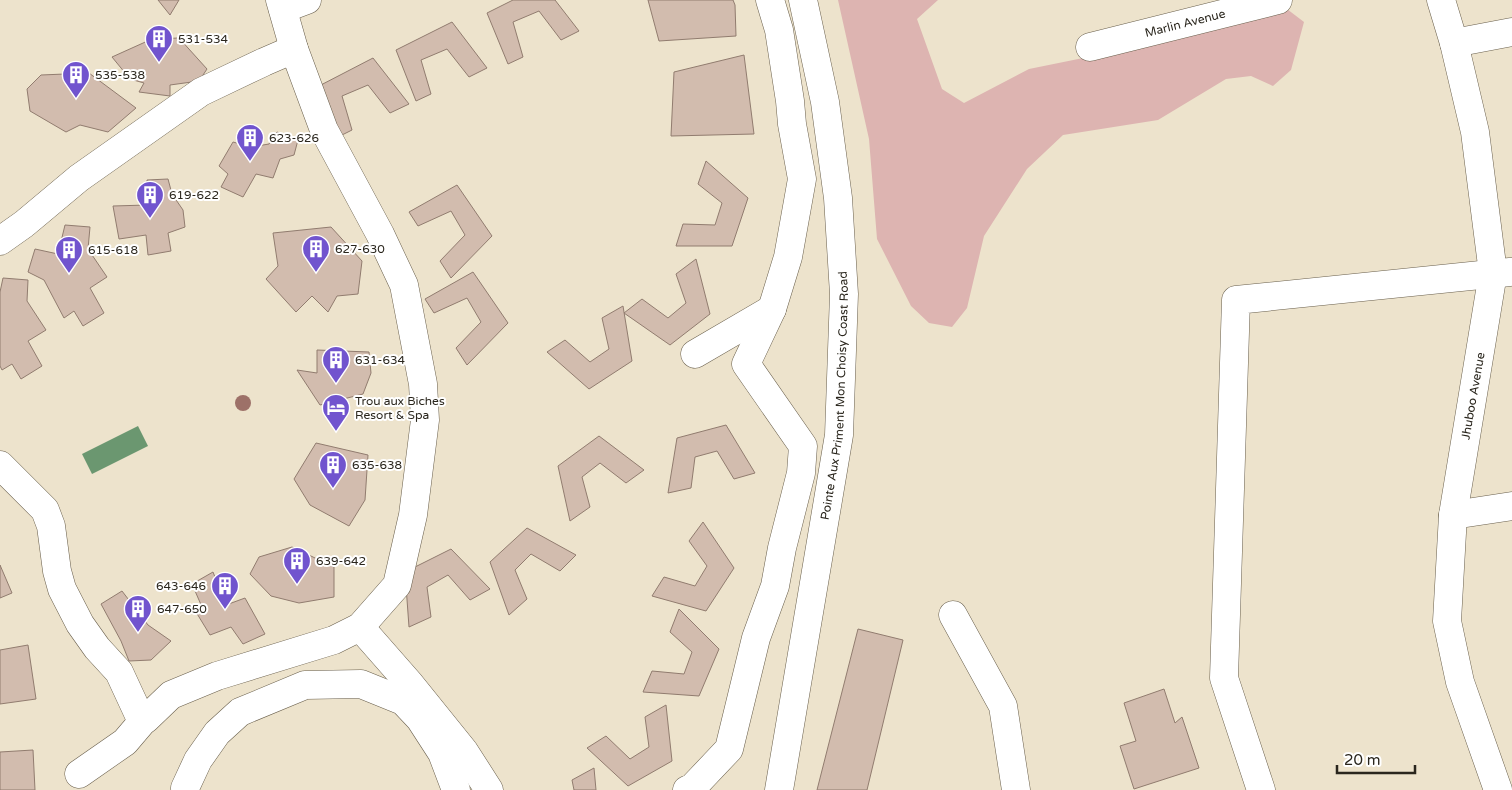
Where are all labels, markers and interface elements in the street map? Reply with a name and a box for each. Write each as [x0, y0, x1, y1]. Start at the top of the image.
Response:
street label: Marlin Avenue [1143, 6, 1227, 40]
building icon: 531-534 [144, 24, 174, 63]
place label: 531-534 [178, 32, 229, 46]
building icon: 535-538 [61, 60, 91, 99]
place label: 535-538 [95, 68, 145, 82]
building icon: 623-626 [235, 123, 265, 162]
place label: 623-626 [269, 131, 319, 145]
building icon: 619-622 [135, 180, 165, 219]
place label: 619-622 [169, 188, 219, 202]
building icon: 627-630 [301, 234, 331, 273]
building icon: 615-618 [54, 235, 84, 274]
place label: 627-630 [335, 242, 385, 256]
place label: 615-618 [88, 243, 138, 257]
street label: Pointe Aux Priment Mon Choisy Coast Road [818, 271, 851, 521]
building icon: 631-634 [321, 345, 351, 384]
street label: Jhuboo Avenue [1458, 351, 1488, 441]
place label: 631-634 [355, 353, 406, 367]
hotel icon: Trou aux Biches Resort & Spa [321, 393, 351, 432]
place label: Trou aux Biches Resort & Spa [355, 394, 445, 422]
building icon: 635-638 [318, 450, 348, 489]
place label: 635-638 [352, 458, 402, 472]
building icon: 639-642 [282, 546, 312, 585]
place label: 639-642 [316, 554, 366, 568]
building icon: 643-646 [210, 571, 240, 610]
place label: 643-646 [156, 579, 206, 593]
building icon: 647-650 [123, 594, 153, 633]
place label: 647-650 [157, 602, 207, 616]
scale bar [1337, 742, 1414, 774]
text: 20 m [1344, 751, 1381, 769]

